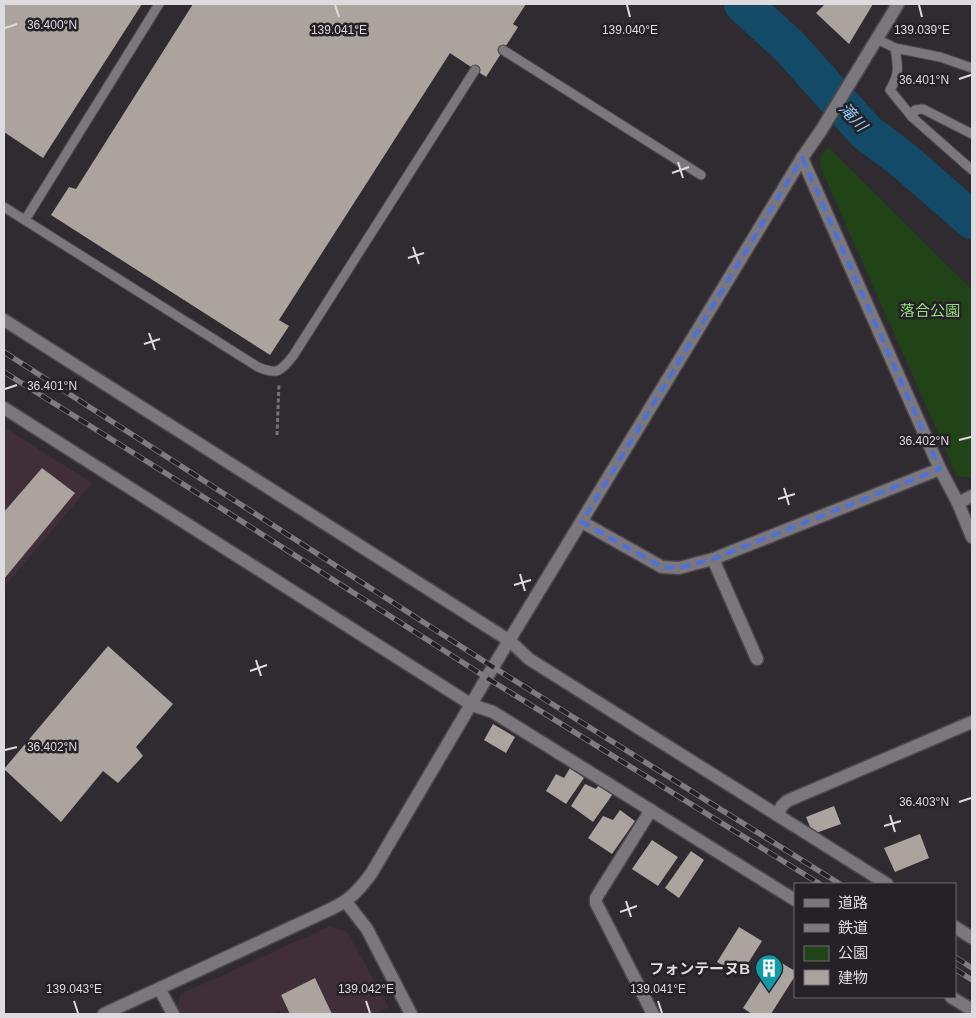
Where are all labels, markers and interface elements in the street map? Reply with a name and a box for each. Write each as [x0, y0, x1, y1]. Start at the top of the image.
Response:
text: 36.400°N [27, 18, 77, 32]
text: 139.041°E [311, 23, 367, 37]
text: 139.040°E [602, 23, 658, 37]
text: 139.039°E [894, 23, 950, 37]
text: 36.401°N [899, 73, 949, 87]
water label: 滝川 [836, 99, 871, 136]
park label: 落合公園 [900, 302, 960, 319]
text: 36.401°N [27, 379, 77, 393]
text: 36.402°N [899, 434, 949, 448]
text: 36.402°N [27, 740, 77, 754]
text: 36.403°N [899, 795, 949, 809]
legend [794, 883, 956, 998]
text: 道路 [838, 894, 868, 911]
text: 鉄道 [838, 919, 868, 936]
text: 公園 [838, 944, 868, 961]
building icon: フォンテーヌB [754, 953, 784, 992]
place label: フォンテーヌB [649, 960, 750, 977]
text: 建物 [838, 969, 868, 986]
text: 139.043°E [46, 982, 102, 996]
text: 139.042°E [338, 982, 394, 996]
text: 139.041°E [630, 982, 686, 996]

